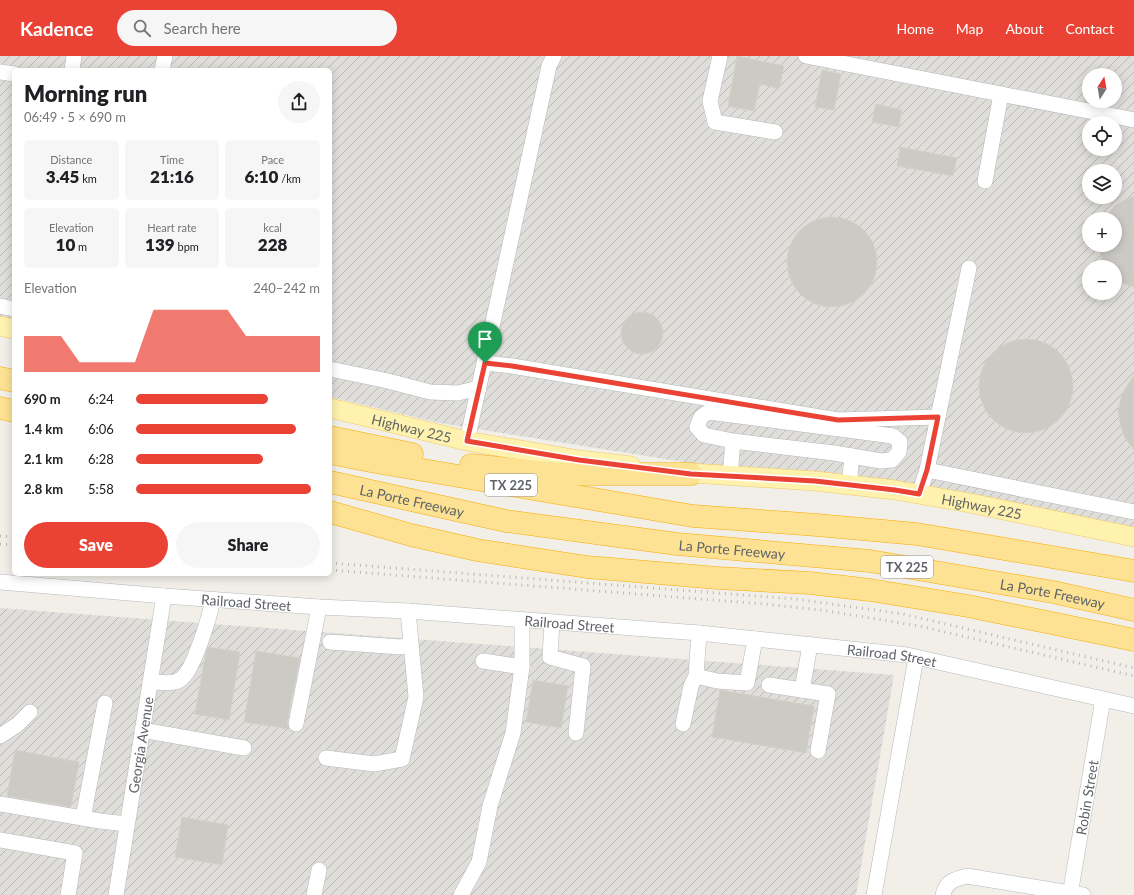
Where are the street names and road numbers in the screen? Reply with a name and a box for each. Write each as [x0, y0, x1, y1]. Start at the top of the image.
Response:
street label: Highway 225 [370, 410, 453, 445]
road number: TX 225 [485, 474, 537, 496]
street label: La Porte Freeway [358, 480, 467, 520]
street label: Highway 225 [940, 490, 1024, 522]
street label: La Porte Freeway [678, 536, 787, 562]
road number: TX 225 [881, 556, 933, 578]
street label: La Porte Freeway [999, 575, 1108, 612]
street label: Railroad Street [201, 590, 292, 614]
street label: Railroad Street [524, 611, 615, 635]
street label: Railroad Street [846, 640, 938, 670]
street label: Georgia Avenue [124, 695, 156, 794]
street label: Robin Street [1072, 759, 1101, 836]

